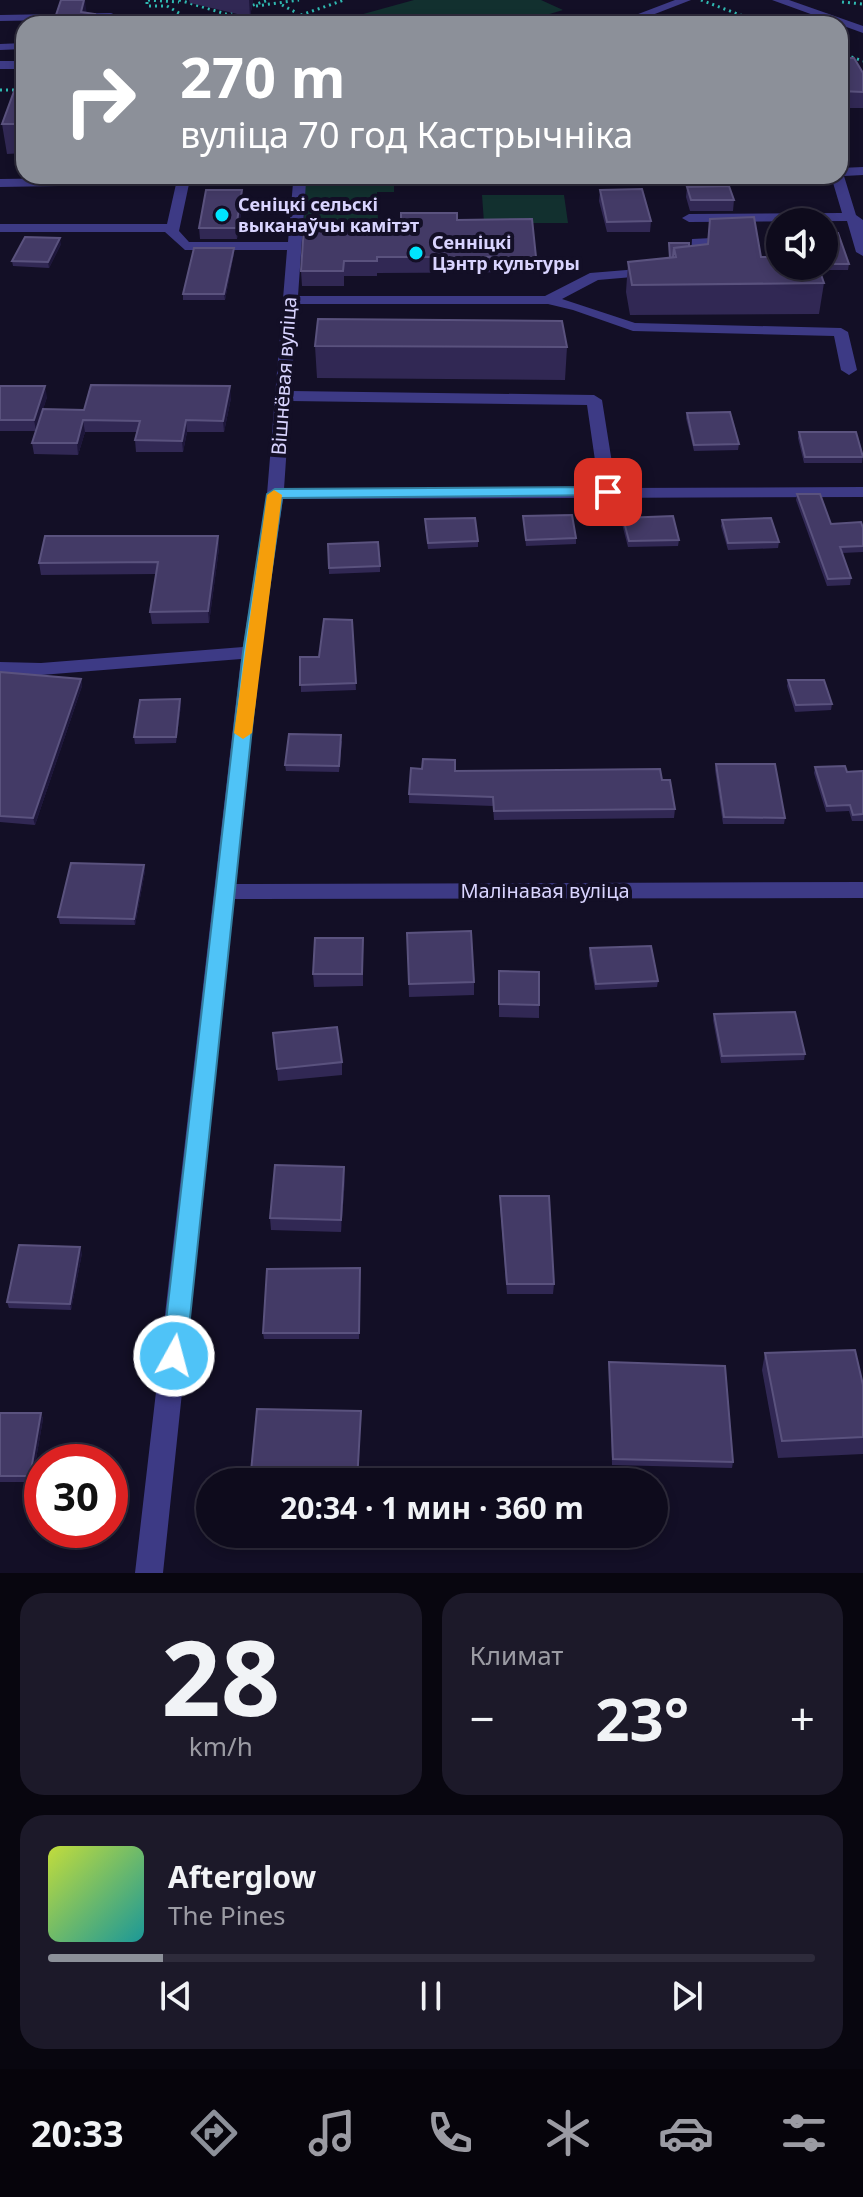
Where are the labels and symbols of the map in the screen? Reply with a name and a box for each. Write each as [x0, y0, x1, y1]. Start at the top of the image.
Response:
place label: Сеніцкі сельскі выканаўчы камітэт [238, 192, 419, 237]
marker: Сеніцкі сельскі выканаўчы камітэт [213, 206, 231, 224]
place label: Сенніцкі Цэнтр культуры [432, 230, 580, 275]
marker: Сенніцкі Цэнтр культуры [407, 244, 425, 262]
street label: Вішнёвая вуліца [264, 296, 303, 456]
pin [574, 458, 642, 526]
street label: Малінавая вуліца [460, 877, 630, 904]
position arrow [132, 1314, 216, 1398]
speed limit sign: 30 [24, 1444, 128, 1548]

